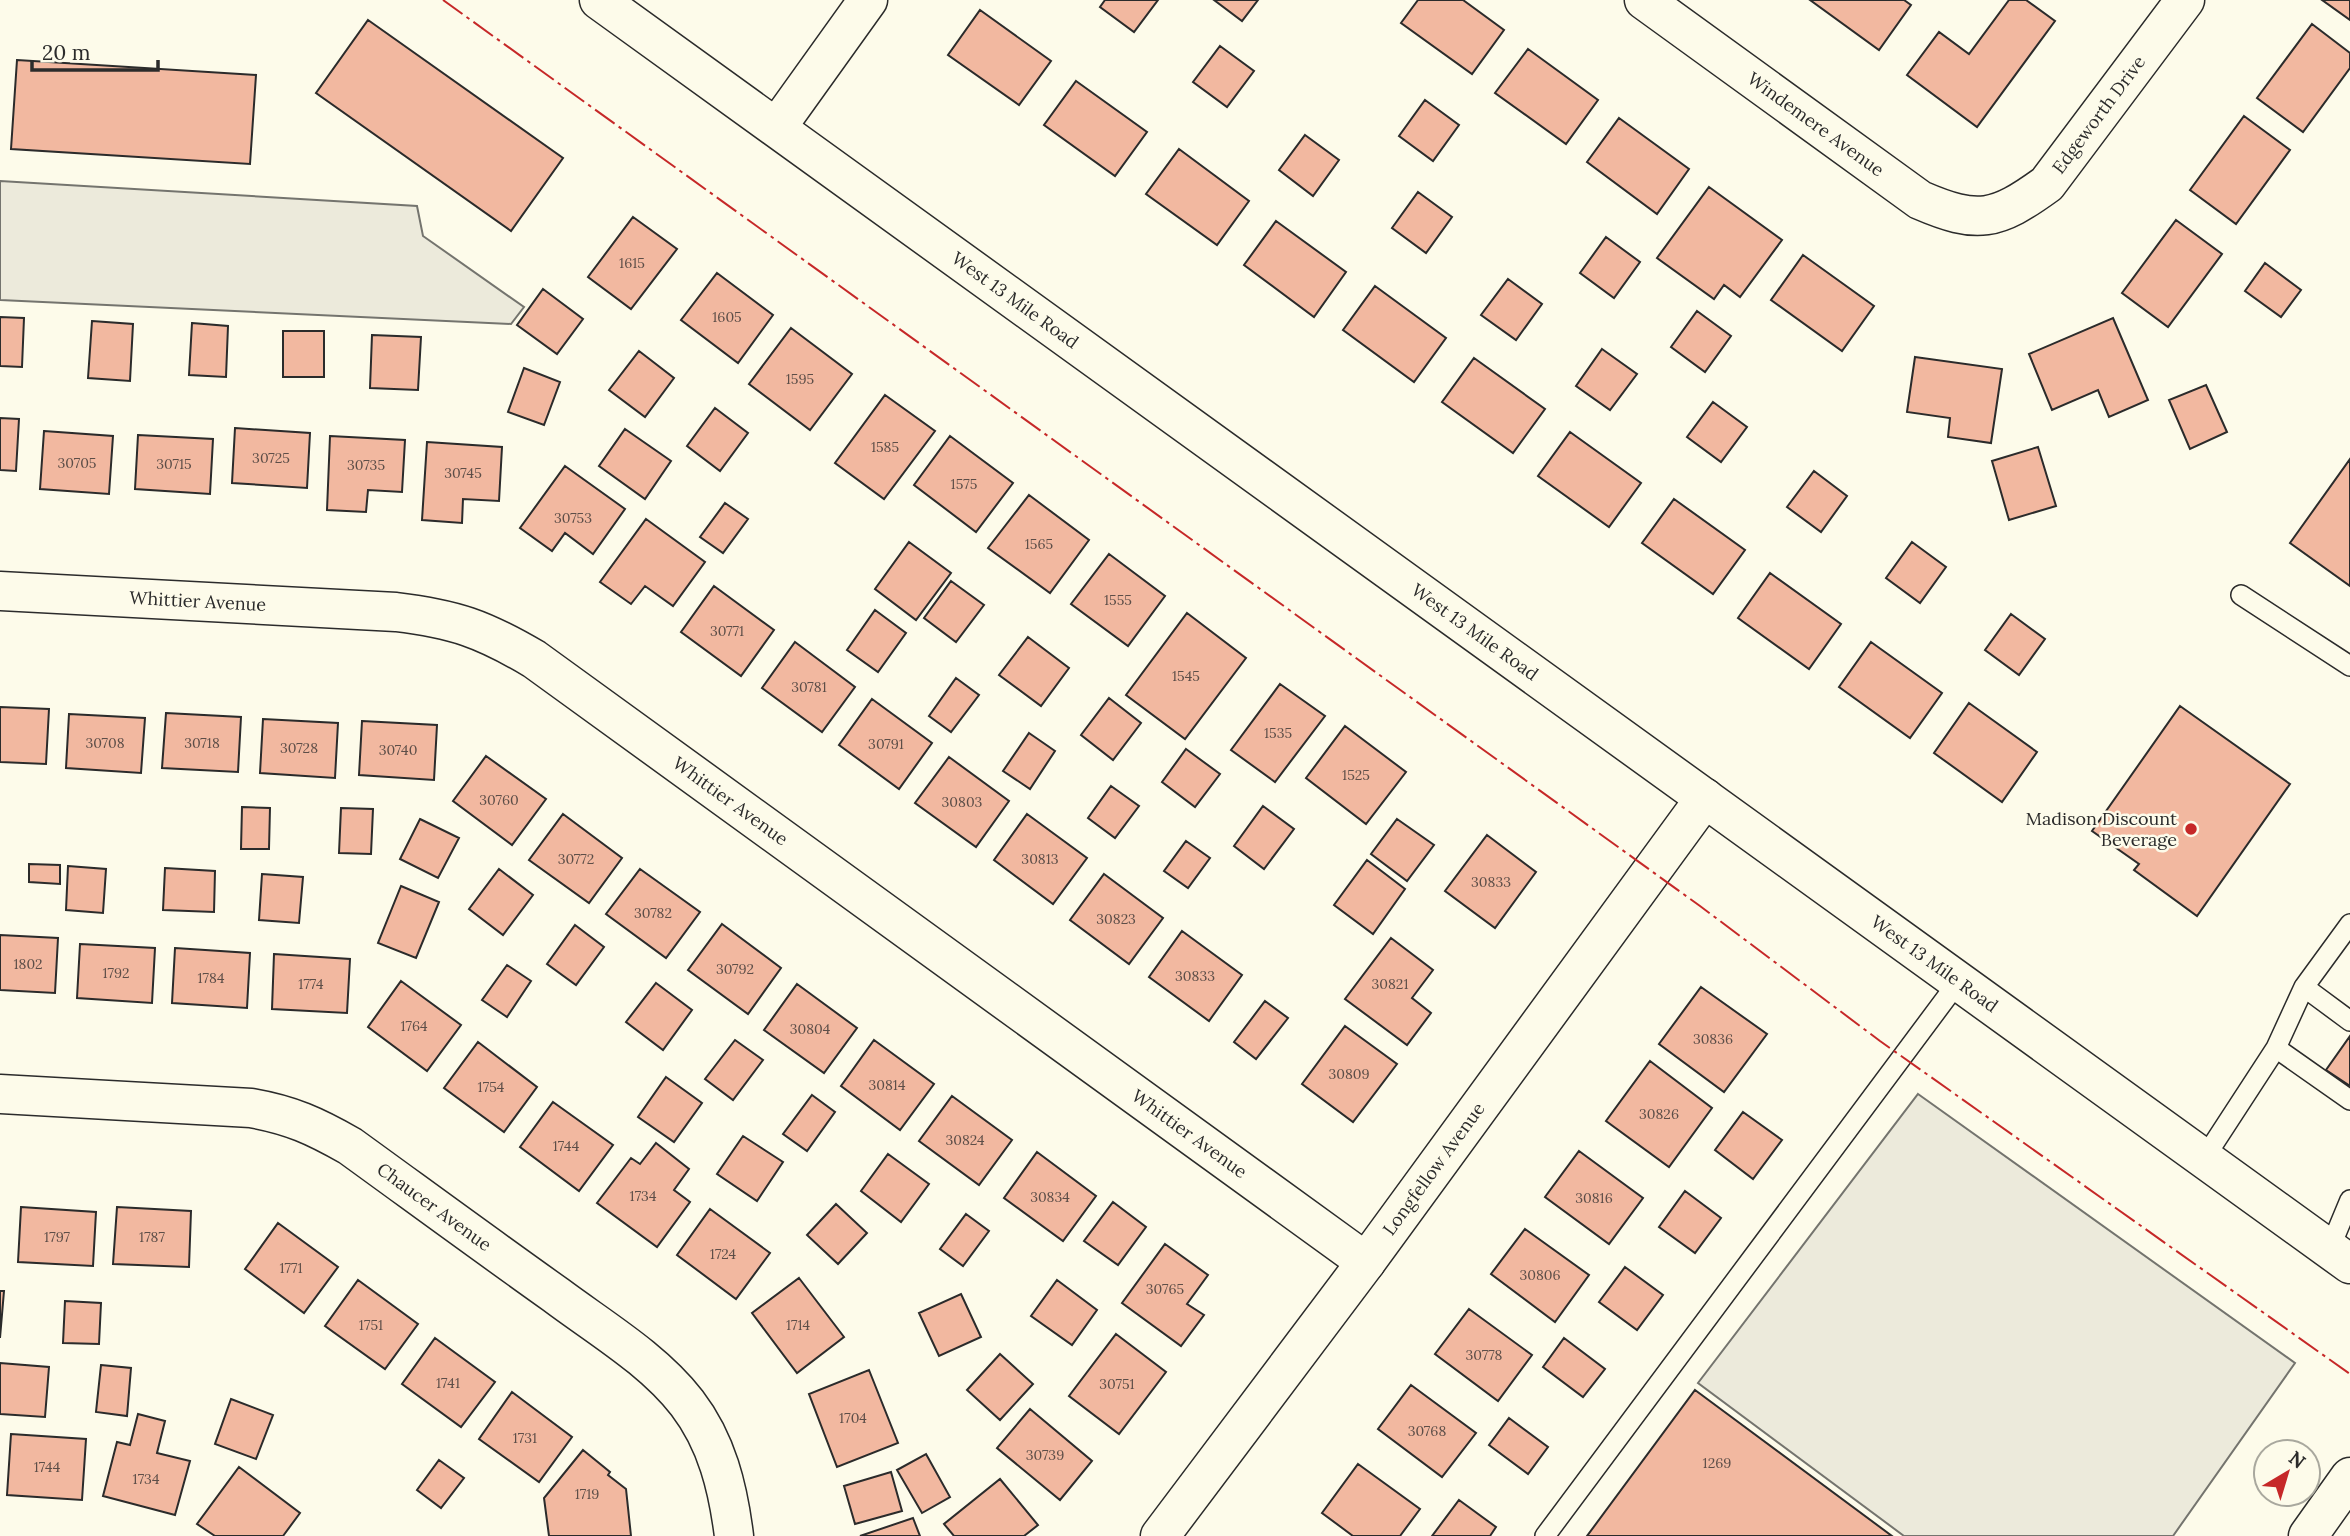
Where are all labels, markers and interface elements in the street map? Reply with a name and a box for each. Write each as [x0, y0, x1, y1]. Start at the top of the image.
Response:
scale bar [32, 28, 158, 72]
text: 20 m [42, 39, 91, 66]
street label: Edgeworth Drive [2047, 51, 2150, 178]
street label: Windemere Avenue [1743, 67, 1889, 181]
street label: West 13 Mile Road [947, 246, 1083, 354]
house number: 1615 [619, 254, 645, 272]
house number: 1605 [712, 308, 742, 326]
house number: 1595 [786, 370, 814, 388]
house number: 1585 [871, 438, 899, 456]
house number: 30725 [252, 449, 290, 467]
house number: 30705 [58, 454, 96, 472]
house number: 30715 [156, 455, 192, 473]
house number: 30735 [347, 456, 385, 474]
house number: 30745 [444, 464, 482, 482]
house number: 1575 [951, 475, 977, 493]
house number: 30753 [554, 509, 592, 527]
house number: 1565 [1025, 535, 1053, 553]
street label: West 13 Mile Road [1407, 578, 1543, 685]
street label: Whittier Avenue [129, 586, 267, 616]
house number: 1555 [1104, 591, 1132, 609]
house number: 30771 [710, 622, 744, 640]
house number: 1545 [1172, 667, 1200, 685]
house number: 30781 [791, 678, 827, 696]
house number: 1535 [1264, 724, 1292, 742]
house number: 30708 [85, 734, 125, 752]
house number: 30718 [184, 734, 220, 752]
house number: 30791 [868, 735, 904, 753]
house number: 30728 [280, 739, 318, 757]
house number: 30740 [379, 741, 417, 759]
street label: Whittier Avenue [668, 751, 793, 850]
house number: 1525 [1342, 766, 1370, 784]
house number: 30760 [479, 791, 519, 809]
house number: 30803 [942, 793, 983, 811]
place label: Madison Discount Beverage [2026, 807, 2177, 851]
marker: Madison Discount Beverage [2183, 821, 2199, 837]
house number: 30772 [558, 850, 594, 868]
house number: 30813 [1021, 850, 1059, 868]
house number: 30833 [1471, 873, 1511, 891]
house number: 30782 [634, 904, 672, 922]
house number: 30823 [1096, 910, 1136, 928]
street label: West 13 Mile Road [1867, 910, 2003, 1017]
house number: 1802 [13, 955, 43, 973]
house number: 30792 [716, 960, 754, 978]
house number: 1792 [102, 964, 130, 982]
house number: 30833 [1175, 967, 1215, 985]
house number: 1784 [197, 969, 225, 987]
house number: 1774 [298, 975, 324, 993]
house number: 30821 [1372, 975, 1408, 993]
house number: 1764 [400, 1017, 428, 1035]
house number: 30804 [790, 1020, 831, 1038]
house number: 30836 [1693, 1030, 1733, 1048]
house number: 30809 [1328, 1065, 1370, 1083]
house number: 30814 [868, 1076, 906, 1094]
house number: 1754 [478, 1078, 505, 1096]
street label: Whittier Avenue [1127, 1084, 1252, 1183]
street label: Longfellow Avenue [1377, 1098, 1490, 1240]
house number: 30826 [1639, 1105, 1679, 1123]
house number: 30824 [945, 1131, 985, 1149]
house number: 1744 [553, 1137, 580, 1155]
street label: Chaucer Avenue [373, 1157, 496, 1256]
house number: 1734 [630, 1187, 657, 1205]
house number: 30834 [1030, 1188, 1070, 1206]
house number: 30816 [1575, 1189, 1613, 1207]
house number: 1797 [44, 1228, 70, 1246]
house number: 1787 [139, 1228, 165, 1246]
house number: 1724 [710, 1245, 737, 1263]
house number: 1771 [279, 1259, 303, 1277]
house number: 30806 [1519, 1266, 1561, 1284]
house number: 30765 [1146, 1280, 1184, 1298]
house number: 1751 [359, 1316, 383, 1334]
house number: 1714 [786, 1316, 811, 1334]
house number: 30778 [1466, 1346, 1503, 1364]
house number: 1741 [436, 1374, 460, 1392]
house number: 30751 [1099, 1375, 1135, 1393]
house number: 1704 [839, 1409, 867, 1427]
house number: 30768 [1408, 1422, 1446, 1440]
house number: 1731 [513, 1429, 537, 1447]
north arrow [2252, 1438, 2322, 1508]
house number: 30739 [1026, 1446, 1064, 1464]
text: N [2284, 1446, 2311, 1474]
house number: 1269 [1703, 1454, 1731, 1472]
house number: 1744 [34, 1458, 61, 1476]
house number: 1734 [133, 1470, 160, 1488]
house number: 1719 [575, 1485, 599, 1503]

